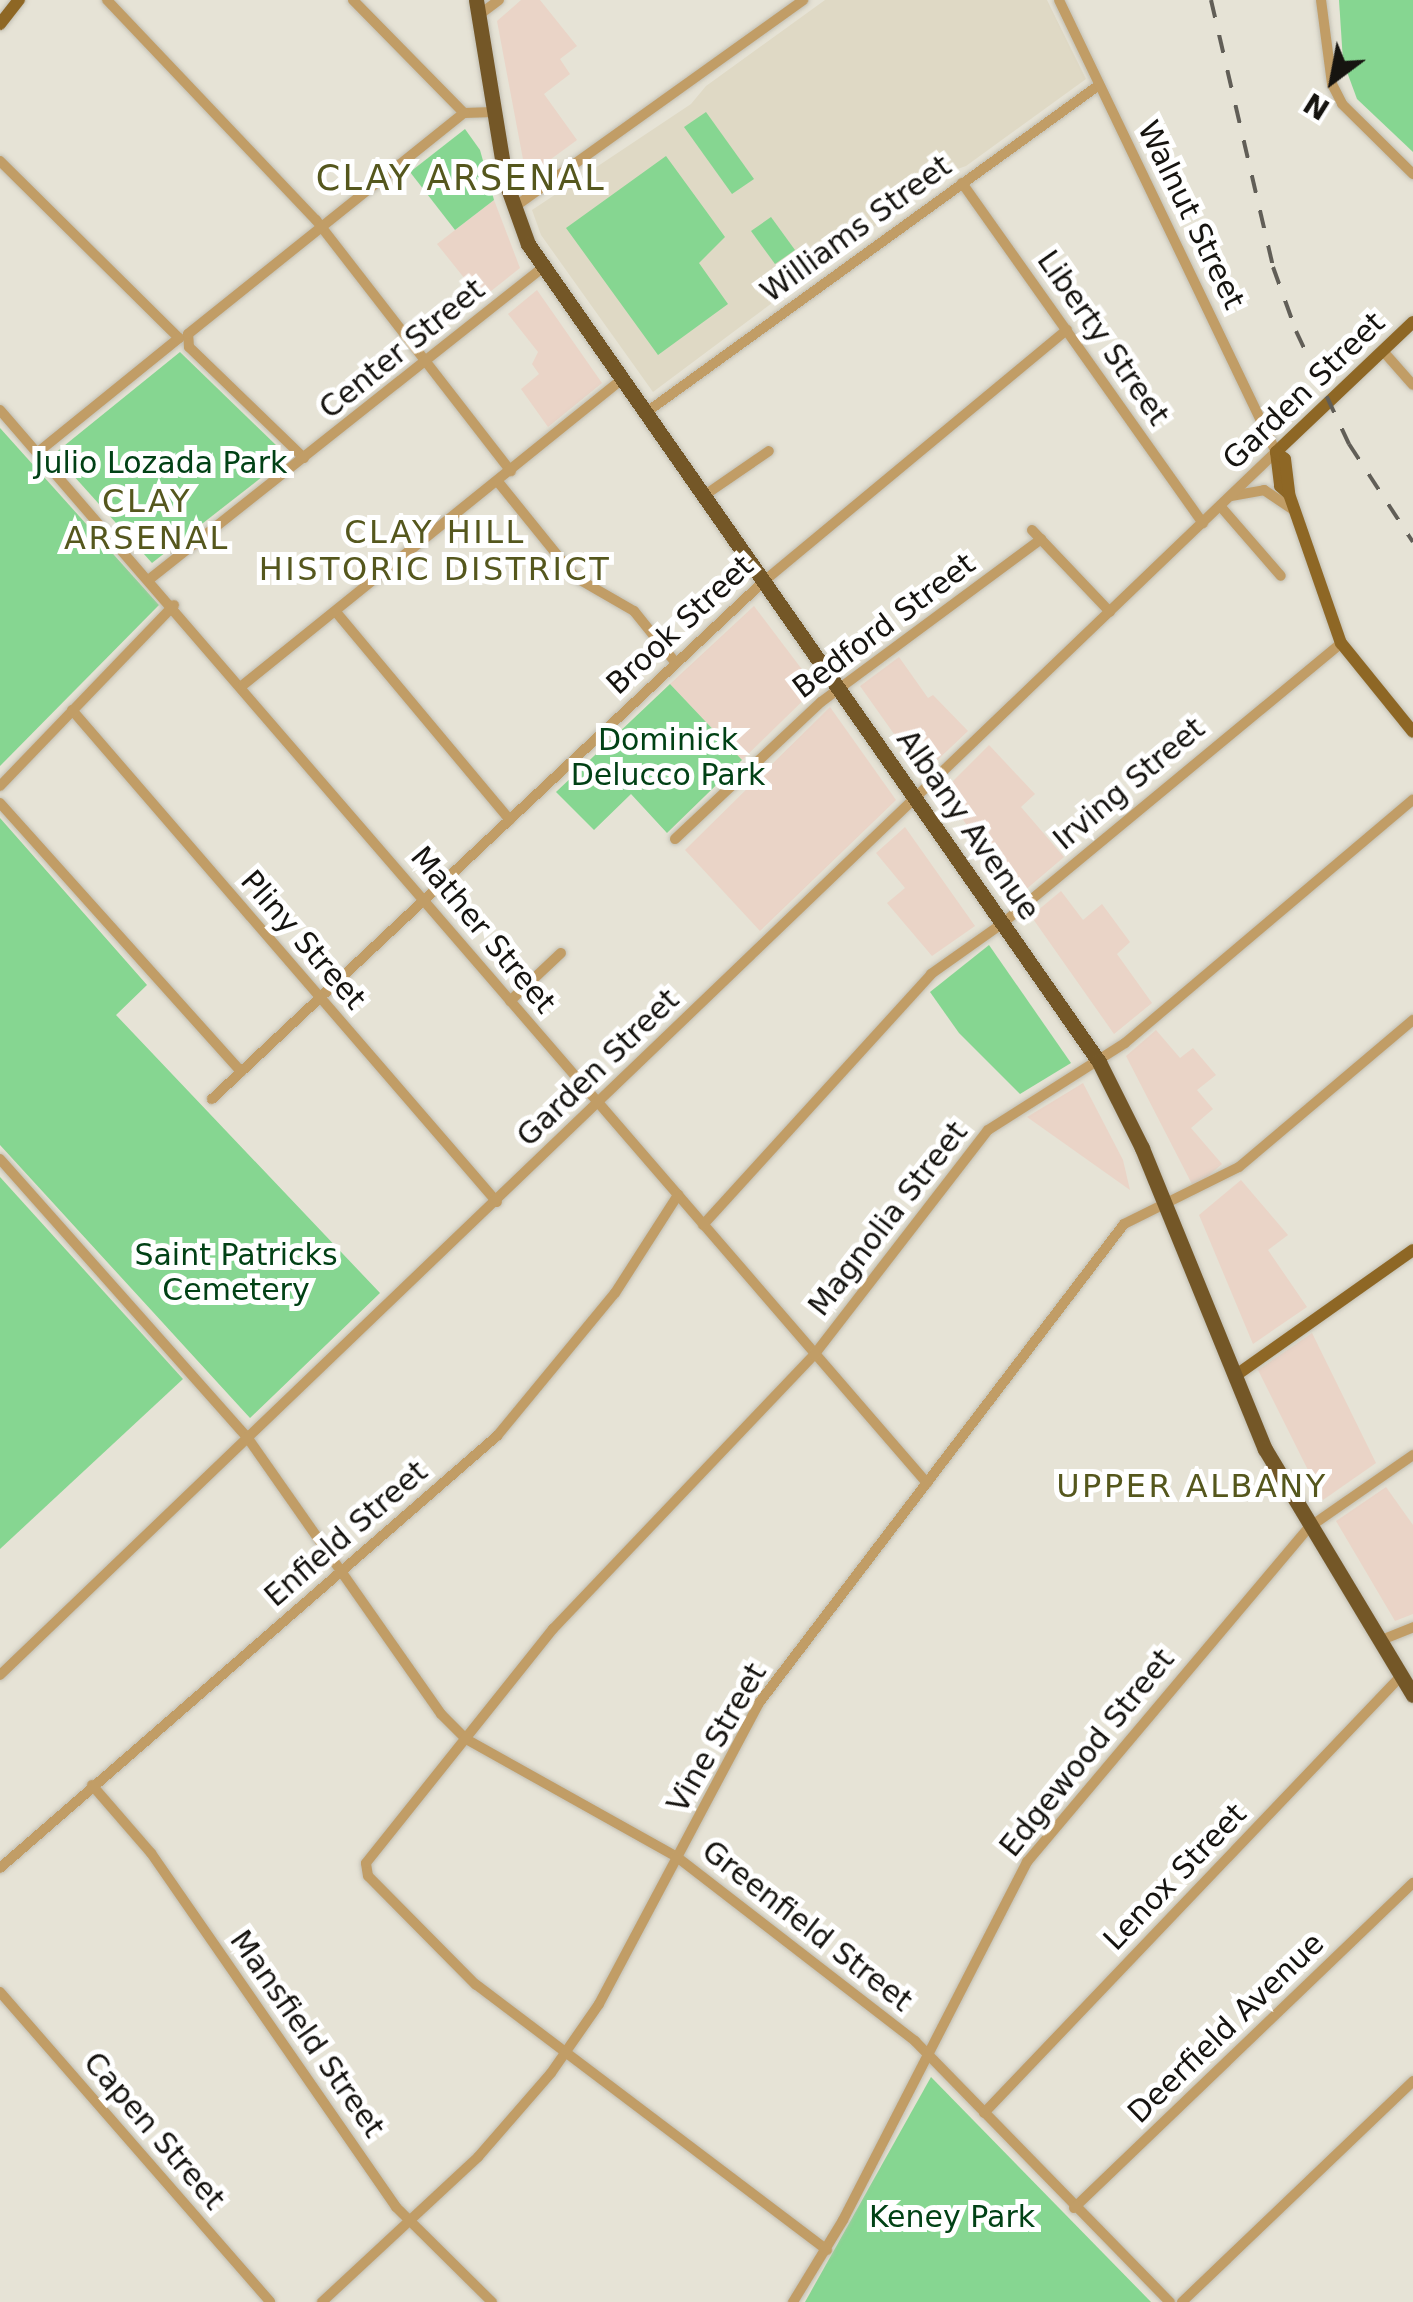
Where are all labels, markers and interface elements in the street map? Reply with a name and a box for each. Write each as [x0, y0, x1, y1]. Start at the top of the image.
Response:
north arrow [1283, 30, 1383, 130]
text: N [1298, 86, 1336, 126]
street label: Walnut Street [1130, 115, 1252, 315]
street label: Williams Street [754, 148, 958, 310]
district label: CLAY ARSENAL [316, 157, 606, 199]
street label: Liberty Street [1029, 244, 1177, 432]
street label: Center Street [312, 272, 492, 426]
street label: Garden Street [1216, 305, 1392, 477]
park label: Julio Lozada Park [35, 445, 287, 481]
district label: CLAY ARSENAL [64, 483, 230, 558]
district label: CLAY HILL HISTORIC DISTRICT [259, 514, 611, 589]
street label: Bedford Street [786, 546, 982, 706]
street label: Brook Street [599, 548, 761, 702]
street label: Irving Street [1046, 710, 1212, 858]
park label: Dominick Delucco Park [571, 722, 765, 792]
street label: Albany Avenue [889, 723, 1047, 927]
street label: Mather Street [403, 839, 563, 1021]
street label: Pliny Street [233, 863, 373, 1017]
street label: Garden Street [510, 982, 686, 1154]
street label: Magnolia Street [801, 1115, 975, 1323]
park label: Saint Patricks Cemetery [134, 1237, 338, 1308]
street label: Enfield Street [257, 1454, 435, 1614]
district label: UPPER ALBANY [1056, 1467, 1328, 1505]
street label: Edgewood Street [992, 1642, 1182, 1864]
street label: Vine Street [660, 1657, 774, 1819]
street label: Lenox Street [1096, 1796, 1254, 1958]
street label: Greenfield Street [695, 1833, 919, 2019]
street label: Mansfield Street [222, 1924, 392, 2144]
street label: Deerfield Avenue [1121, 1925, 1331, 2131]
street label: Capen Street [76, 2045, 232, 2217]
park label: Keney Park [869, 2199, 1035, 2235]

